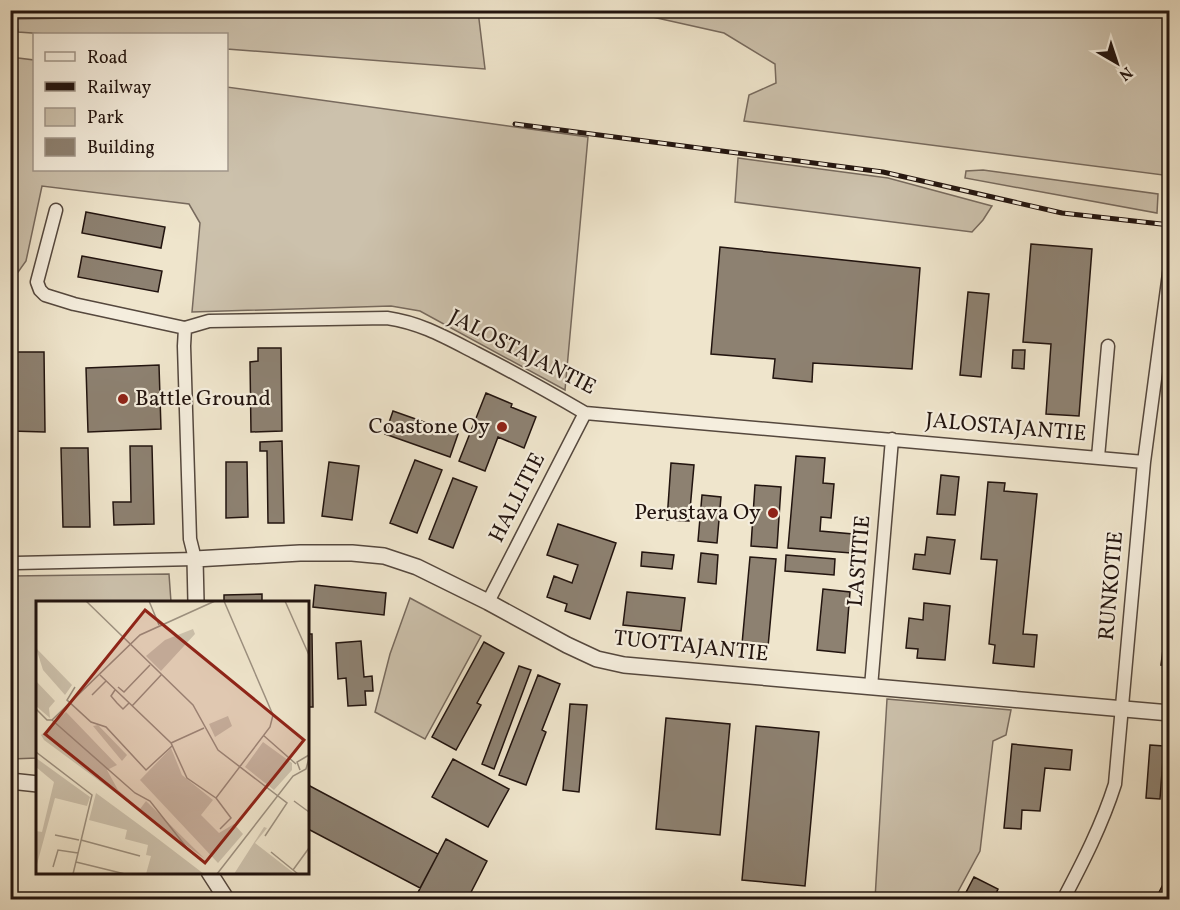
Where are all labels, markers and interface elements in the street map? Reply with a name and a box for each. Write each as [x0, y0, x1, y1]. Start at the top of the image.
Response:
legend [33, 33, 228, 171]
north arrow [1087, 33, 1147, 93]
text: Road [87, 46, 128, 71]
text: N [1113, 61, 1137, 86]
text: Railway [87, 76, 151, 101]
text: Park [87, 106, 124, 131]
text: Building [87, 136, 155, 161]
street label: JALOSTAJANTIE [443, 303, 601, 403]
place label: Battle Ground [135, 384, 271, 415]
marker: Battle Ground [116, 392, 130, 406]
street label: JALOSTAJANTIE [924, 406, 1088, 450]
place label: Coastone Oy [368, 412, 490, 443]
marker: Coastone Oy [495, 420, 509, 434]
street label: HALLITIE [482, 448, 554, 548]
place label: Perustava Oy [634, 498, 761, 529]
marker: Perustava Oy [766, 506, 780, 520]
street label: LASTITIE [841, 514, 879, 608]
street label: RUNKOTIE [1092, 530, 1132, 642]
inset map [36, 601, 309, 874]
street label: TUOTTAJANTIE [612, 623, 770, 671]

